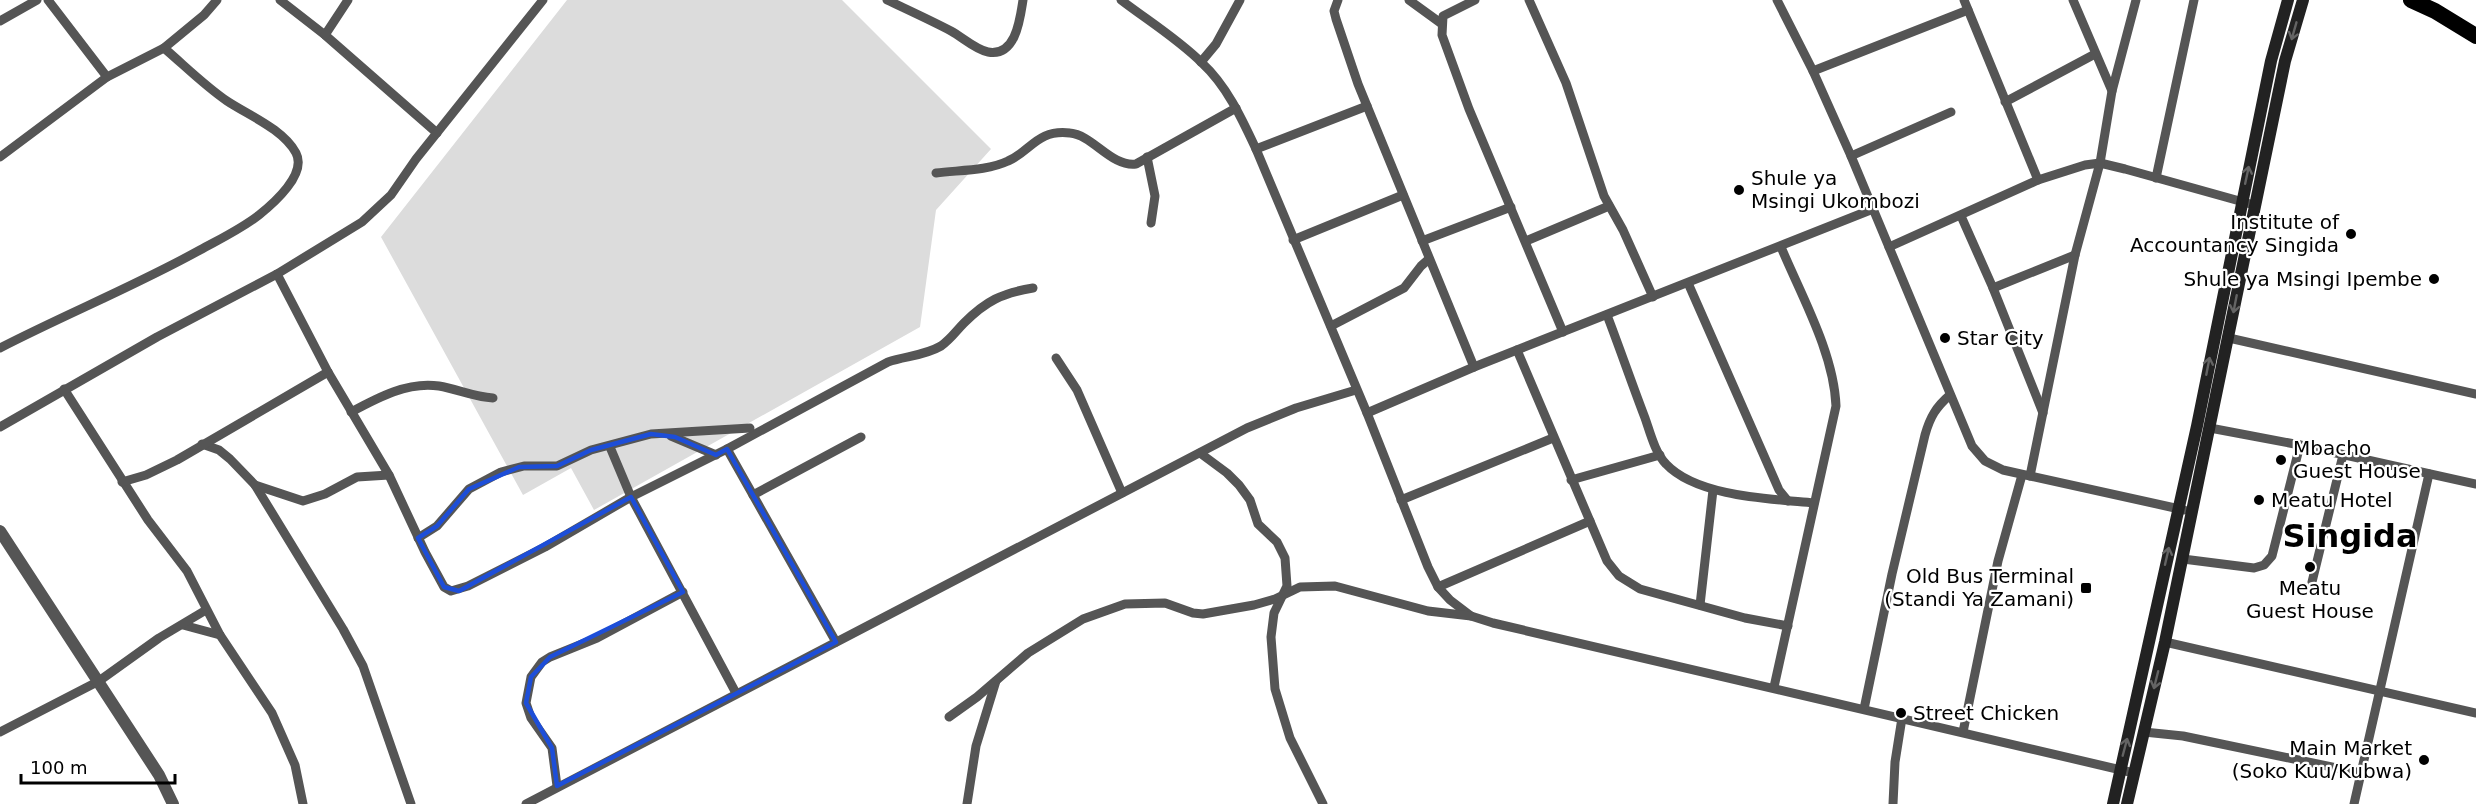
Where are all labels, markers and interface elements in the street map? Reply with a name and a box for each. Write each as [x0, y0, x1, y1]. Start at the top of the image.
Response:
one-way arrow [2287, 21, 2299, 40]
place label: Shule ya Msingi Ukombozi [1751, 166, 1920, 213]
one-way arrow [2242, 166, 2253, 185]
marker: Shule ya Msingi Ukombozi [1732, 183, 1746, 197]
place label: Institute of Accountancy Singida [2130, 210, 2340, 257]
marker: Institute of Accountancy Singida [2344, 227, 2358, 241]
place label: Shule ya Msingi Ipembe [2183, 267, 2422, 291]
marker: Shule ya Msingi Ipembe [2427, 272, 2441, 286]
one-way arrow [2229, 293, 2240, 313]
place label: Star City [1957, 326, 2044, 350]
marker: Star City [1938, 331, 1952, 345]
one-way arrow [2203, 357, 2214, 376]
place label: Mbacho Guest House [2293, 436, 2421, 483]
marker: Mbacho Guest House [2274, 453, 2288, 467]
place label: Meatu Hotel [2271, 488, 2393, 512]
marker: Meatu Hotel [2252, 493, 2266, 507]
district label: Singida [2282, 517, 2418, 555]
one-way arrow [2161, 547, 2173, 566]
marker: Meatu Guest House [2303, 560, 2317, 574]
place label: Old Bus Terminal (Standi Ya Zamani) [1884, 564, 2074, 611]
place label: Meatu Guest House [2246, 576, 2374, 623]
marker: Old Bus Terminal (Standi Ya Zamani) [2079, 581, 2093, 595]
one-way arrow [2150, 670, 2162, 689]
place label: Street Chicken [1913, 701, 2059, 725]
marker: Street Chicken [1894, 706, 1908, 720]
place label: Main Market (Soko Kuu/Kubwa) [2232, 736, 2412, 783]
one-way arrow [2120, 738, 2132, 757]
scale bar [21, 747, 176, 785]
marker: Main Market (Soko Kuu/Kubwa) [2417, 753, 2431, 767]
text: 100 m [30, 757, 88, 778]

